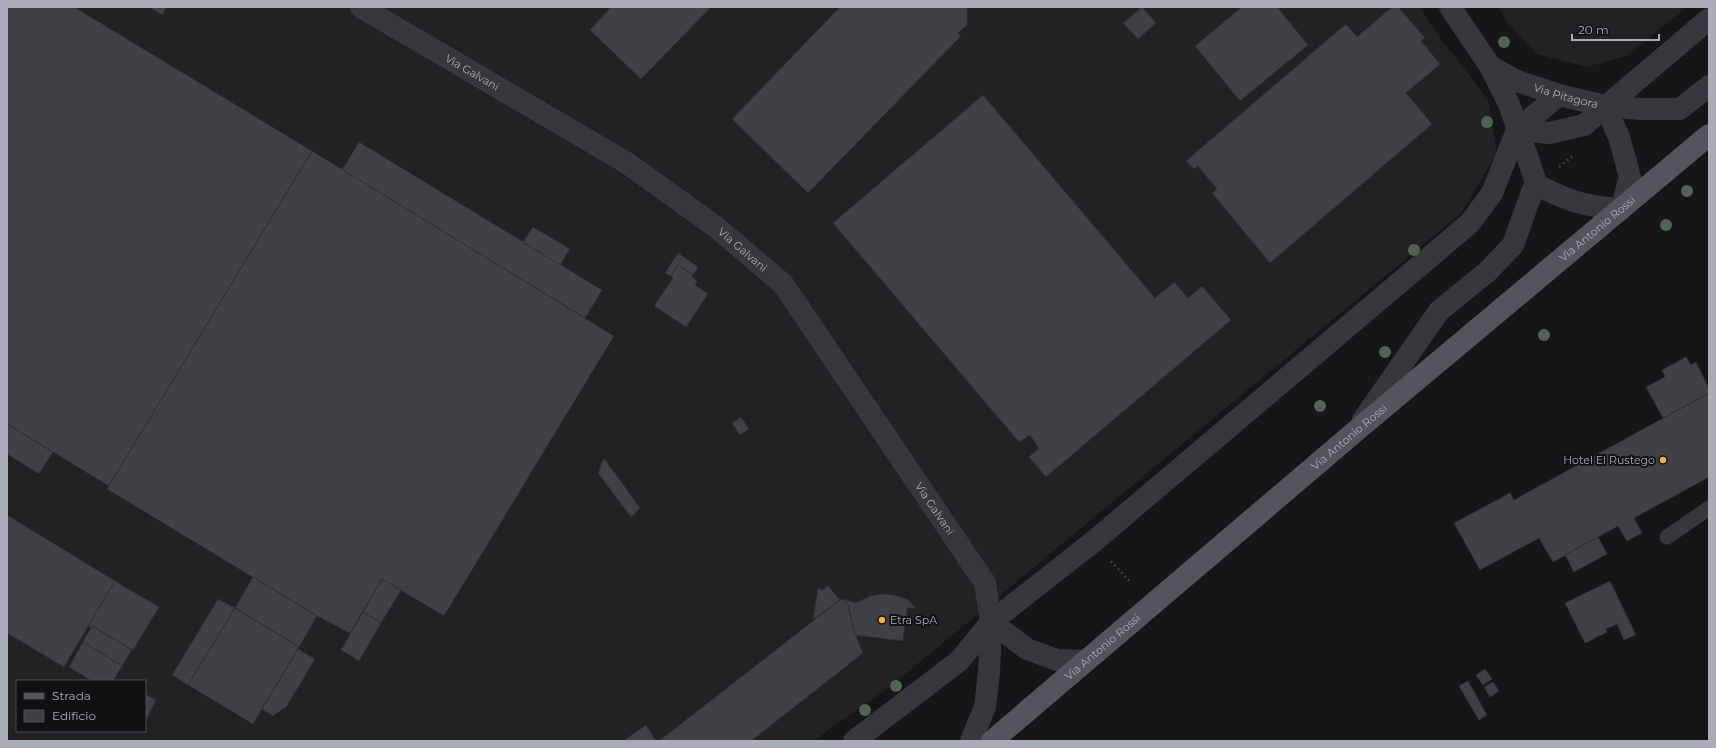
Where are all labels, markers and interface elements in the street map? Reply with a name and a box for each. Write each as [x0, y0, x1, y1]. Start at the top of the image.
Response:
scale bar [1572, 16, 1659, 42]
text: 20 m [1578, 22, 1609, 37]
street label: Via Galvani [443, 51, 502, 94]
street label: Via Pitagora [1532, 80, 1600, 111]
street label: Via Antonio Rossi [1556, 193, 1638, 265]
street label: Via Galvani [715, 225, 770, 275]
street label: Via Antonio Rossi [1308, 401, 1390, 473]
place label: Hotel El Rustego [1563, 453, 1655, 467]
marker: Hotel El Rustego [1658, 455, 1668, 465]
street label: Via Galvani [912, 480, 957, 538]
street label: Via Antonio Rossi [1062, 611, 1143, 683]
place label: Etra SpA [890, 613, 937, 627]
marker: Etra SpA [877, 615, 887, 625]
legend [16, 680, 146, 732]
text: Strada [52, 688, 91, 703]
text: Edificio [52, 708, 96, 723]

